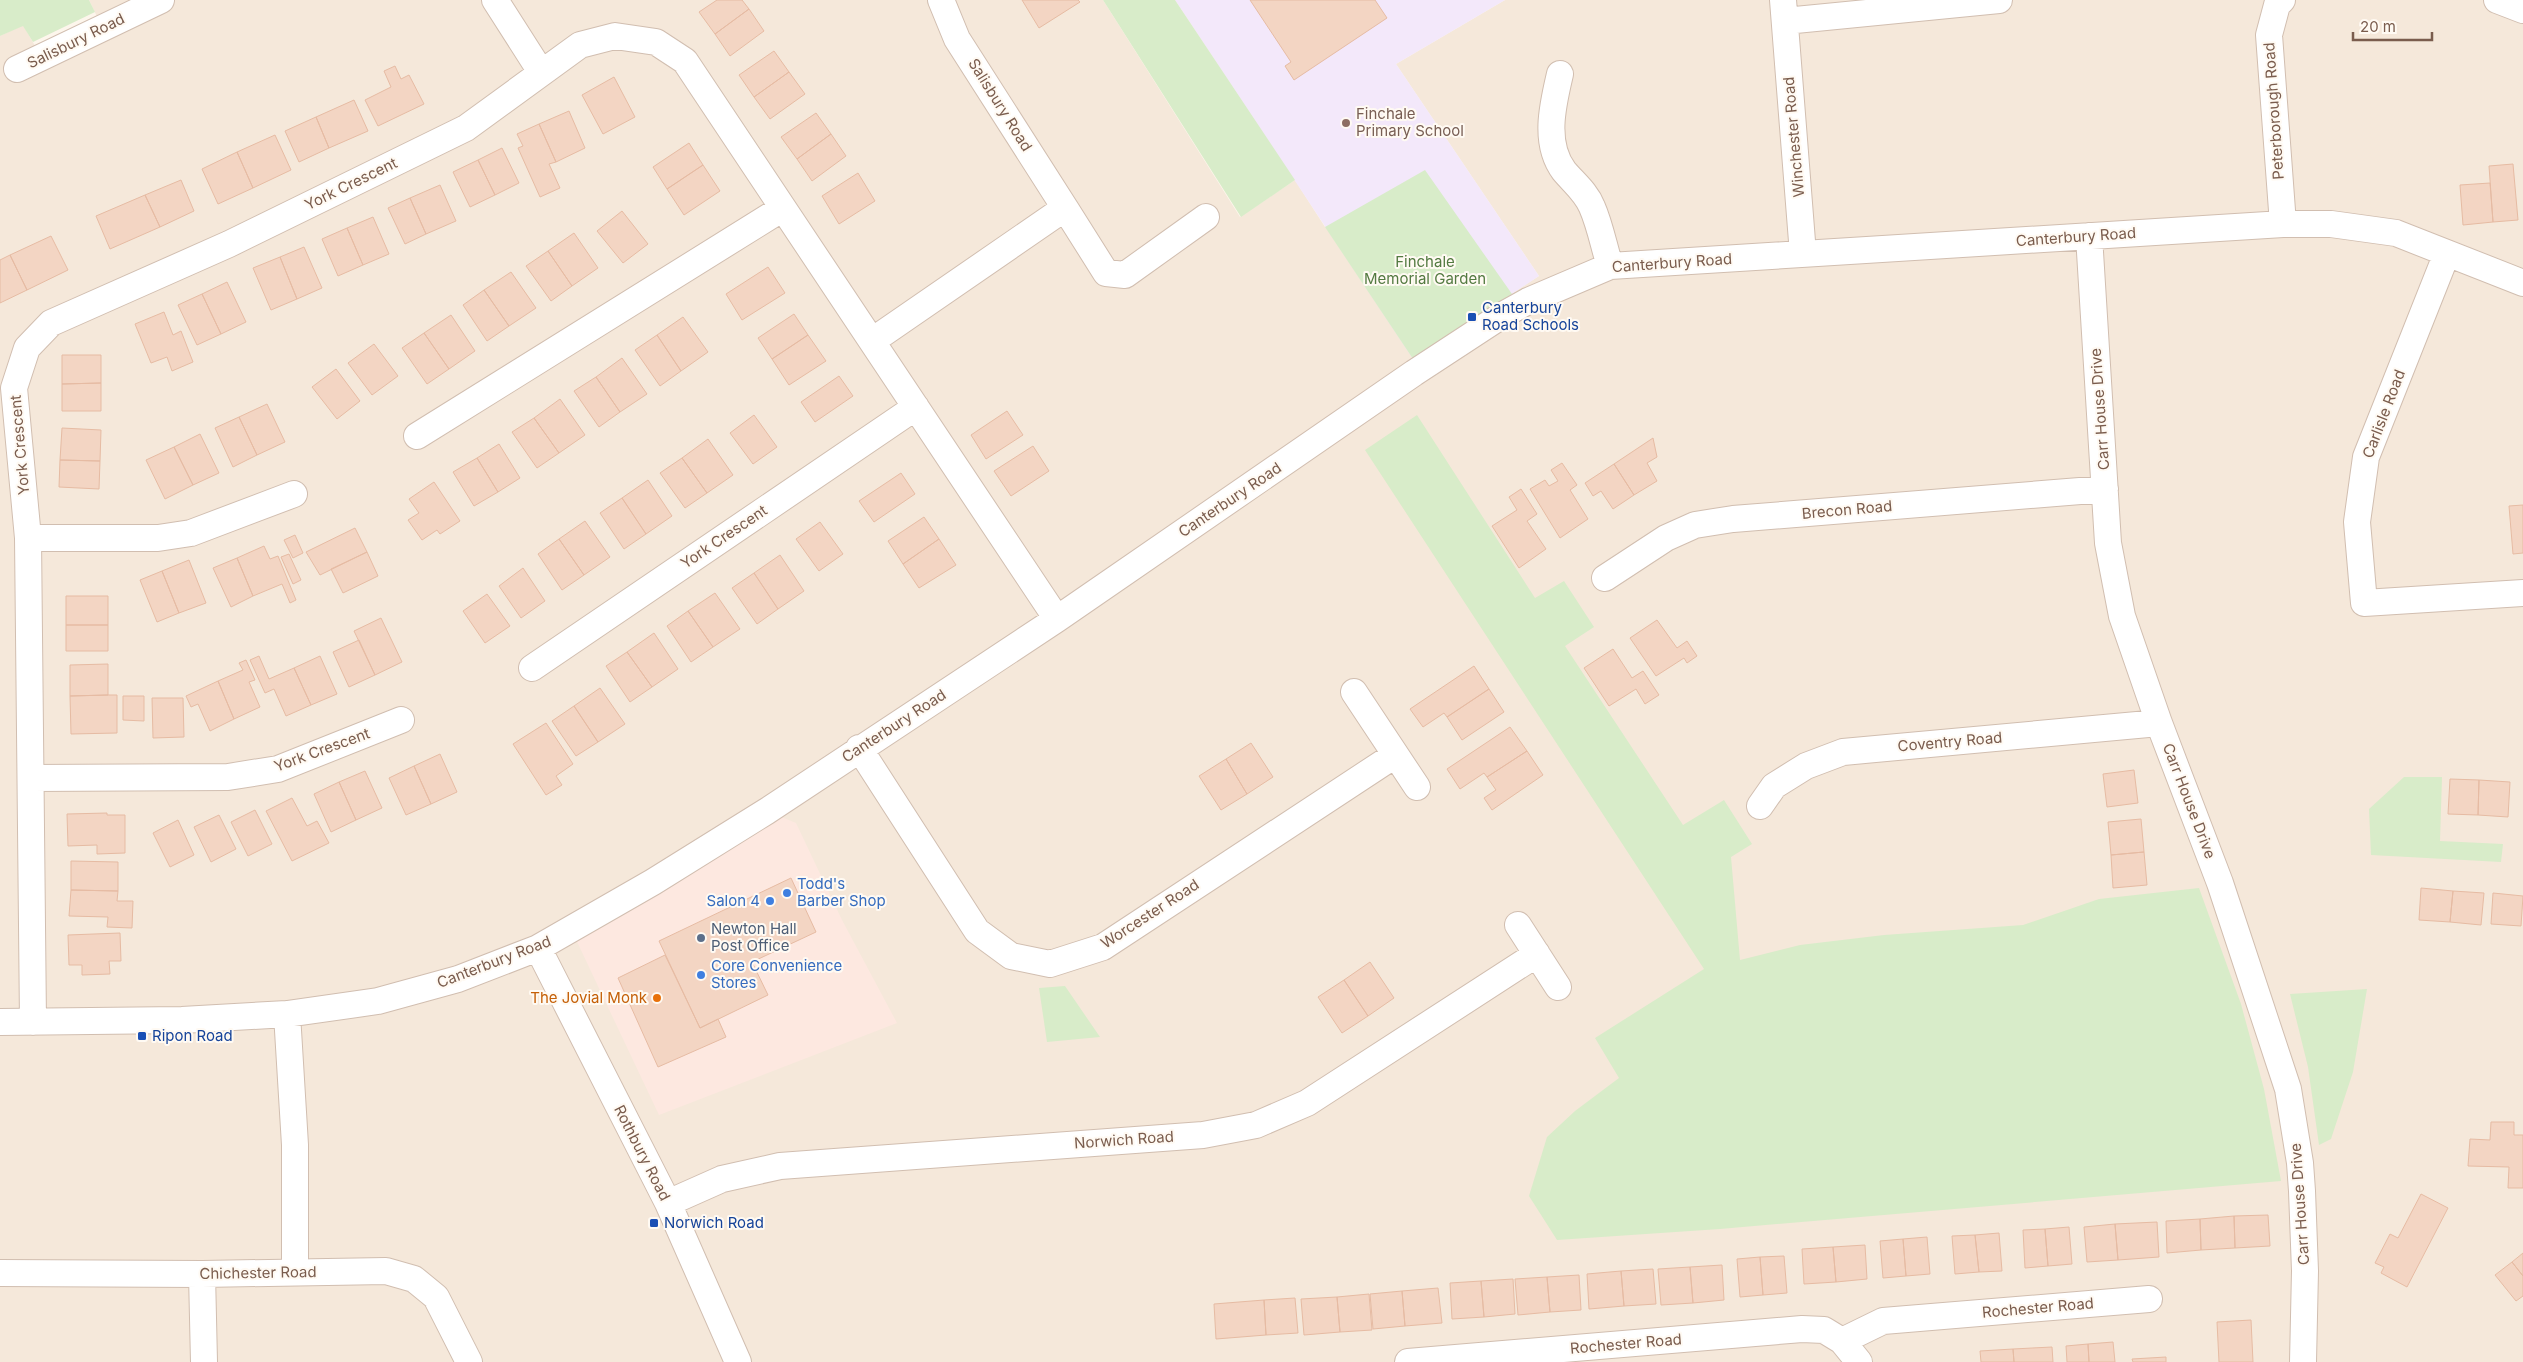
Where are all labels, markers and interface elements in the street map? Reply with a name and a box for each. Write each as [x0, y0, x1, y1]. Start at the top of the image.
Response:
street label: Salisbury Road [24, 9, 128, 72]
scale bar [2353, 10, 2432, 42]
text: 20 m [2360, 17, 2396, 36]
street label: Peterborough Road [2259, 42, 2288, 180]
street label: Salisbury Road [964, 55, 1037, 155]
street label: Winchester Road [1779, 76, 1808, 198]
place label: Finchale Primary School [1356, 104, 1464, 140]
marker: Finchale Primary School [1340, 117, 1352, 129]
street label: York Crescent [301, 153, 400, 214]
street label: Canterbury Road [2015, 223, 2137, 250]
street label: Canterbury Road [1611, 249, 1733, 276]
park label: Finchale Memorial Garden [1364, 252, 1486, 288]
place label: Canterbury Road Schools [1482, 298, 1579, 334]
marker: Canterbury Road Schools [1466, 311, 1478, 323]
street label: Carr House Drive [2086, 347, 2113, 471]
street label: Carlisle Road [2358, 367, 2409, 461]
street label: York Crescent [6, 394, 33, 496]
street label: Canterbury Road [1174, 458, 1285, 541]
street label: Brecon Road [1801, 496, 1893, 523]
street label: York Crescent [677, 501, 771, 573]
street label: Canterbury Road [838, 685, 949, 766]
street label: York Crescent [271, 723, 372, 776]
street label: Coventry Road [1897, 727, 2003, 756]
street label: Carr House Drive [2159, 740, 2220, 861]
place label: Todd's Barber Shop [797, 874, 886, 910]
street label: Worcester Road [1097, 875, 1202, 952]
marker: Todd's Barber Shop [781, 887, 793, 899]
place label: Salon 4 [707, 891, 760, 910]
marker: Salon 4 [764, 895, 776, 907]
place label: Newton Hall Post Office [711, 919, 797, 955]
street label: Canterbury Road [434, 931, 553, 992]
marker: Newton Hall Post Office [695, 932, 707, 944]
place label: Core Convenience Stores [711, 956, 842, 992]
marker: Core Convenience Stores [695, 969, 707, 981]
place label: The Jovial Monk [530, 988, 648, 1007]
marker: The Jovial Monk [651, 992, 663, 1004]
place label: Ripon Road [152, 1026, 233, 1045]
marker: Ripon Road [136, 1030, 148, 1042]
street label: Rothbury Road [610, 1102, 675, 1204]
street label: Norwich Road [1074, 1127, 1174, 1152]
street label: Carr House Drive [2286, 1142, 2313, 1266]
place label: Norwich Road [664, 1213, 764, 1232]
marker: Norwich Road [648, 1217, 660, 1229]
street label: Chichester Road [199, 1262, 317, 1283]
street label: Rochester Road [1981, 1293, 2095, 1322]
street label: Rochester Road [1569, 1329, 1683, 1358]

